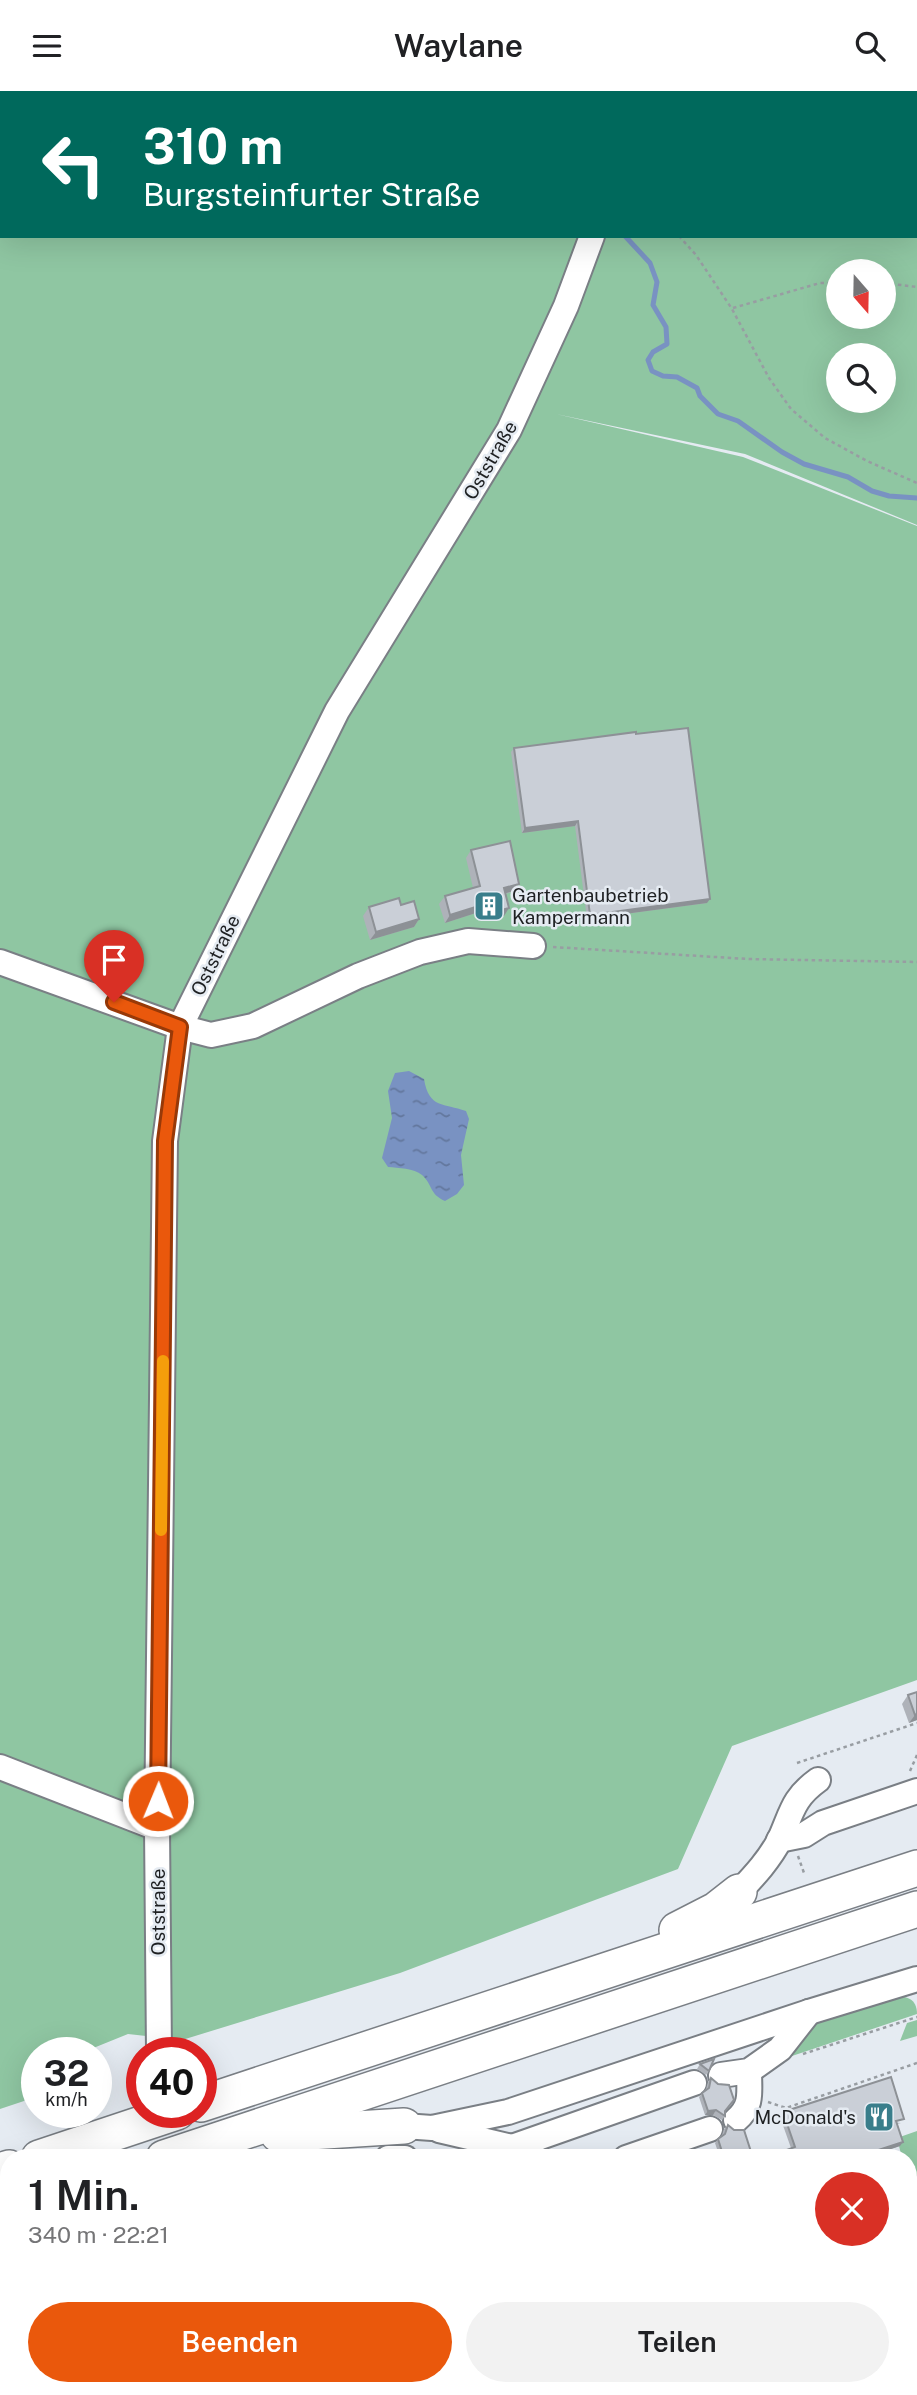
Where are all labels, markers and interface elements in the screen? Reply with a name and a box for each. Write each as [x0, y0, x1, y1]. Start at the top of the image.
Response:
icon: menu [28, 27, 66, 65]
text: Waylane [394, 27, 523, 64]
icon: search [851, 27, 889, 65]
text: 310 m [143, 117, 283, 175]
icon: left [28, 119, 119, 210]
text: Burgsteinfurter Straße [143, 176, 480, 213]
north arrow [826, 259, 896, 329]
map controls [826, 259, 896, 413]
button: search [826, 343, 896, 413]
street label: Oststraße [459, 417, 521, 503]
place label: Gartenbaubetrieb Kampermann [512, 884, 669, 928]
building icon: Gartenbaubetrieb Kampermann [472, 889, 506, 923]
street label: Oststraße [186, 911, 244, 999]
pin [84, 930, 144, 1002]
icon: arrive [95, 941, 133, 979]
position arrow [121, 1764, 195, 1838]
street label: Oststraße [147, 1869, 169, 1955]
speed limit sign: 40 [126, 2037, 217, 2128]
text: 32 [44, 2053, 89, 2094]
text: km/h [45, 2089, 88, 2110]
restaurant icon: McDonald's [862, 2100, 896, 2134]
place label: McDonald's [754, 2106, 856, 2128]
text: 1 Min. [28, 2170, 139, 2219]
button: close [815, 2172, 889, 2246]
text: 340 m · 22:21 [28, 2221, 169, 2248]
button: Beenden [28, 2302, 452, 2382]
button: Teilen [466, 2302, 889, 2382]

